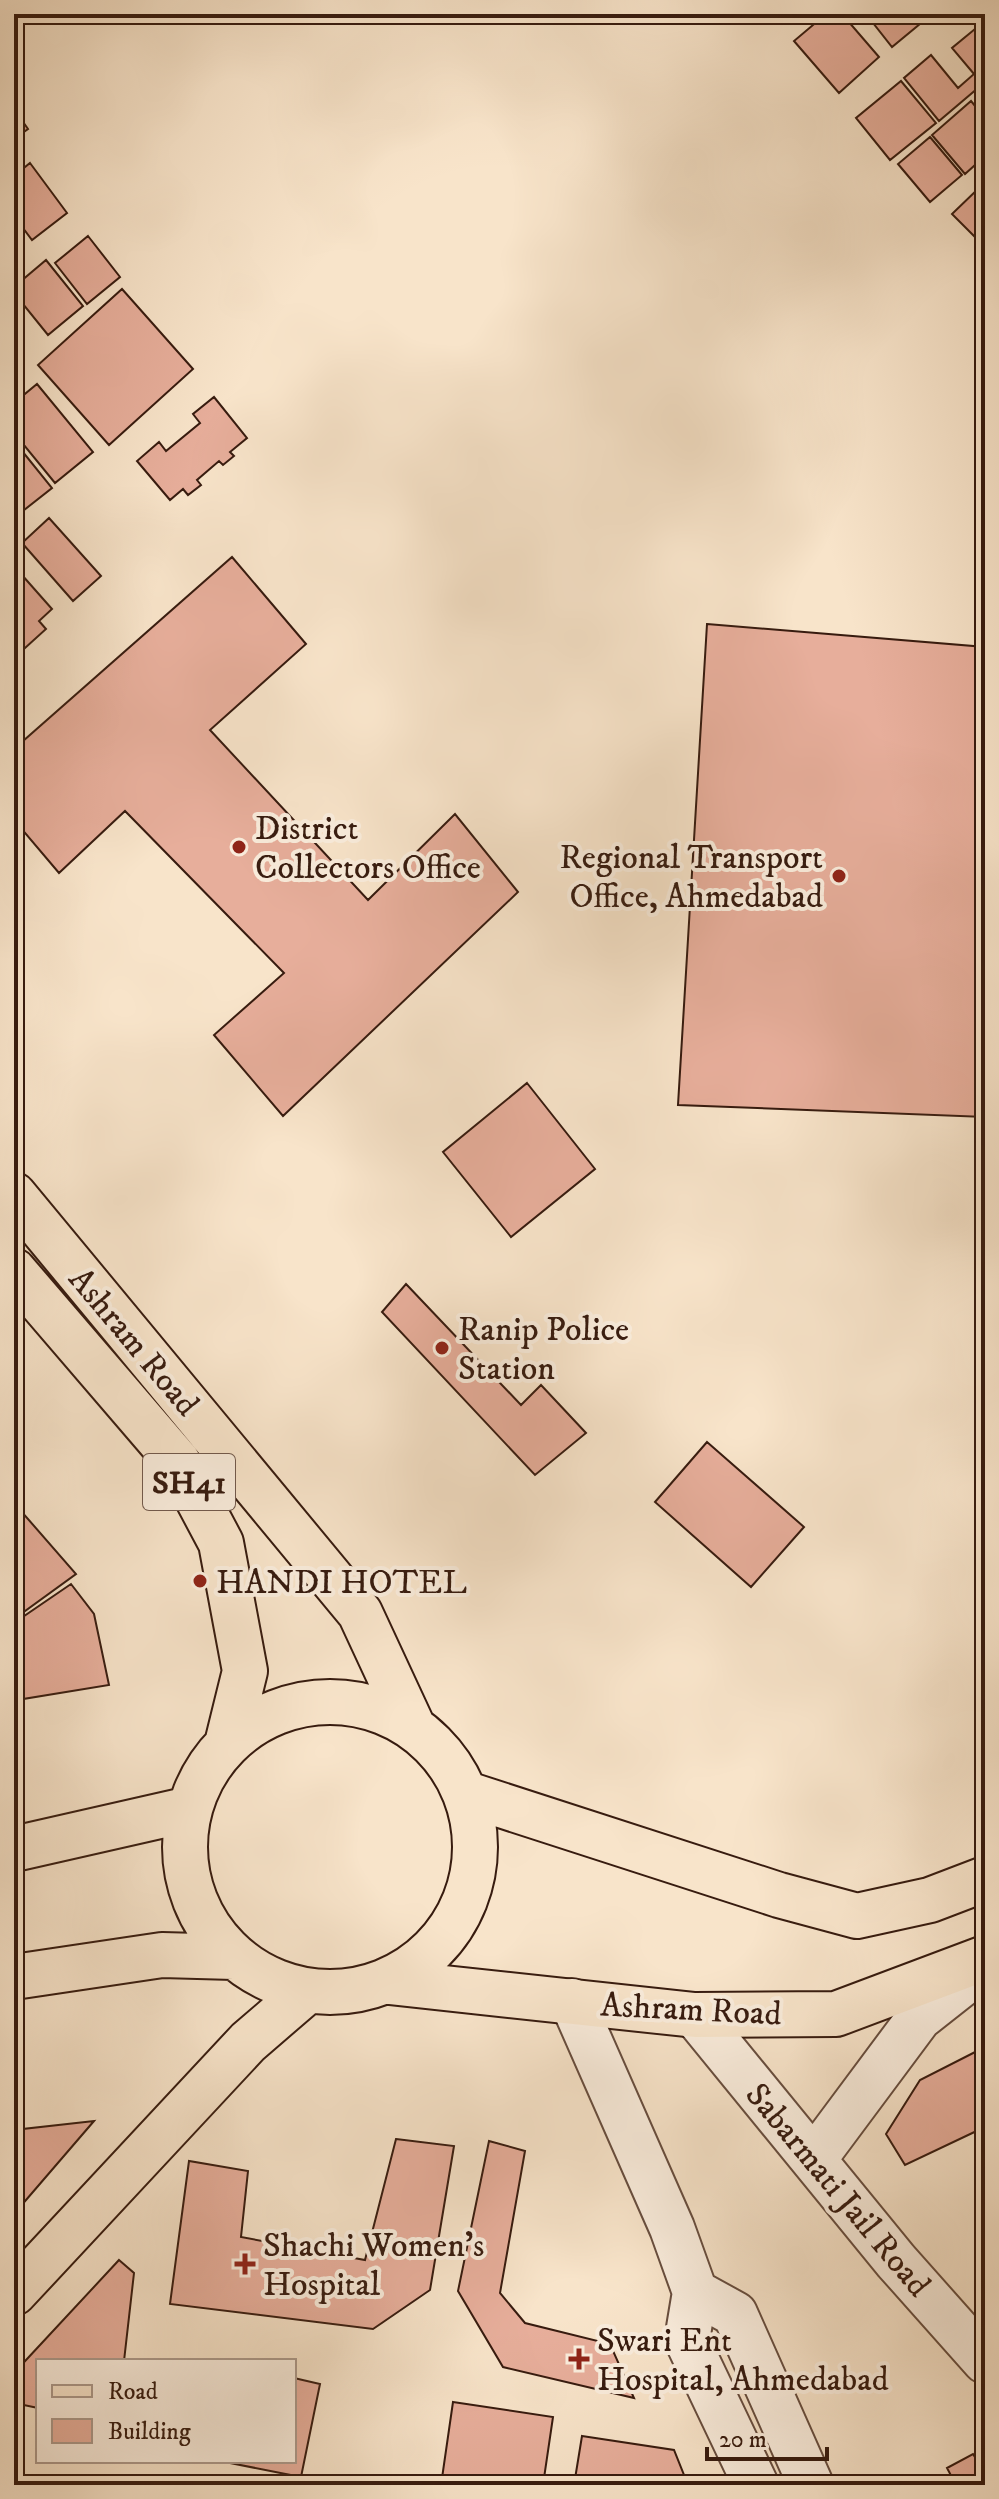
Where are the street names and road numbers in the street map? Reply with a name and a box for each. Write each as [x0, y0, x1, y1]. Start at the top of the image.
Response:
street label: Ashram Road [59, 1259, 208, 1425]
road number: SH41 [143, 1454, 235, 1510]
street label: Ashram Road [599, 1984, 782, 2036]
street label: Sabarmati Jail Road [736, 2075, 939, 2306]

